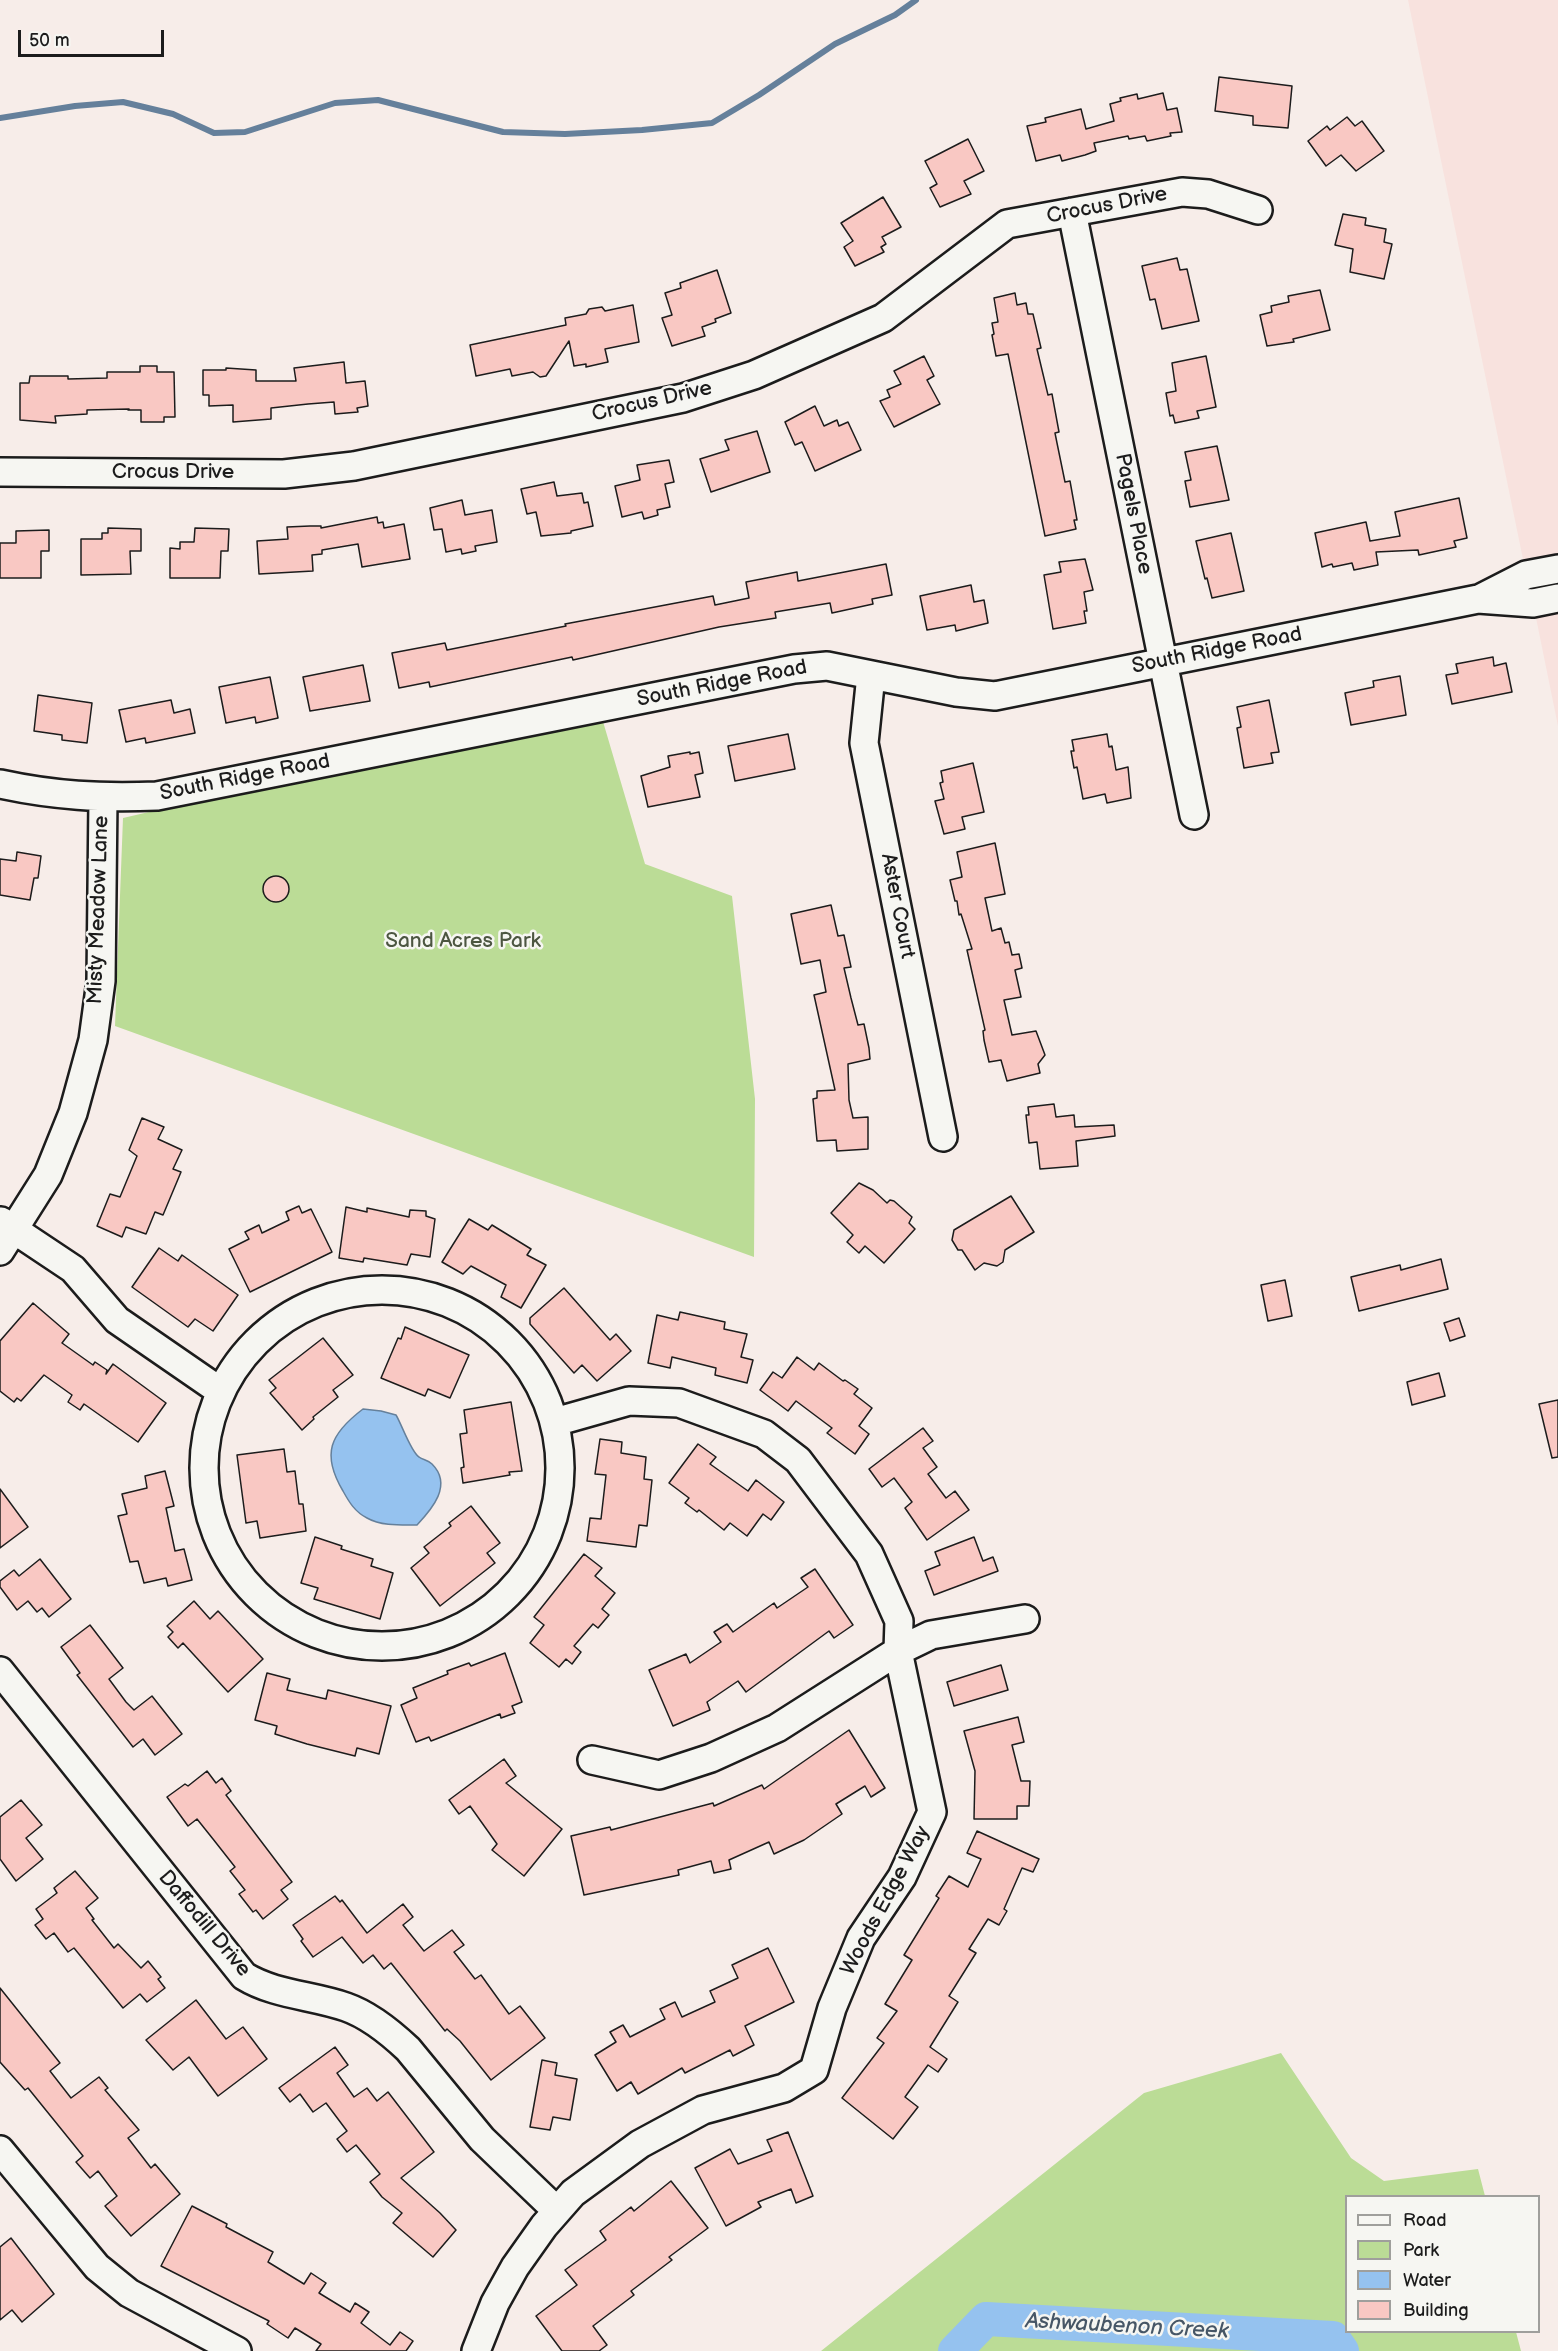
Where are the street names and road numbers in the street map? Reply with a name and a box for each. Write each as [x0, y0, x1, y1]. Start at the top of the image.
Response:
street label: Crocus Drive [1045, 182, 1169, 230]
street label: Crocus Drive [590, 376, 714, 428]
street label: Pagels Place [1109, 451, 1157, 577]
street label: Crocus Drive [112, 460, 234, 486]
street label: South Ridge Road [1130, 622, 1304, 680]
street label: South Ridge Road [635, 655, 809, 713]
street label: South Ridge Road [158, 749, 332, 807]
street label: Misty Meadow Lane [83, 815, 115, 1005]
street label: Aster Court [874, 851, 920, 961]
street label: Woods Edge Way [836, 1822, 936, 1980]
street label: Daffodill Drive [152, 1866, 256, 1982]

